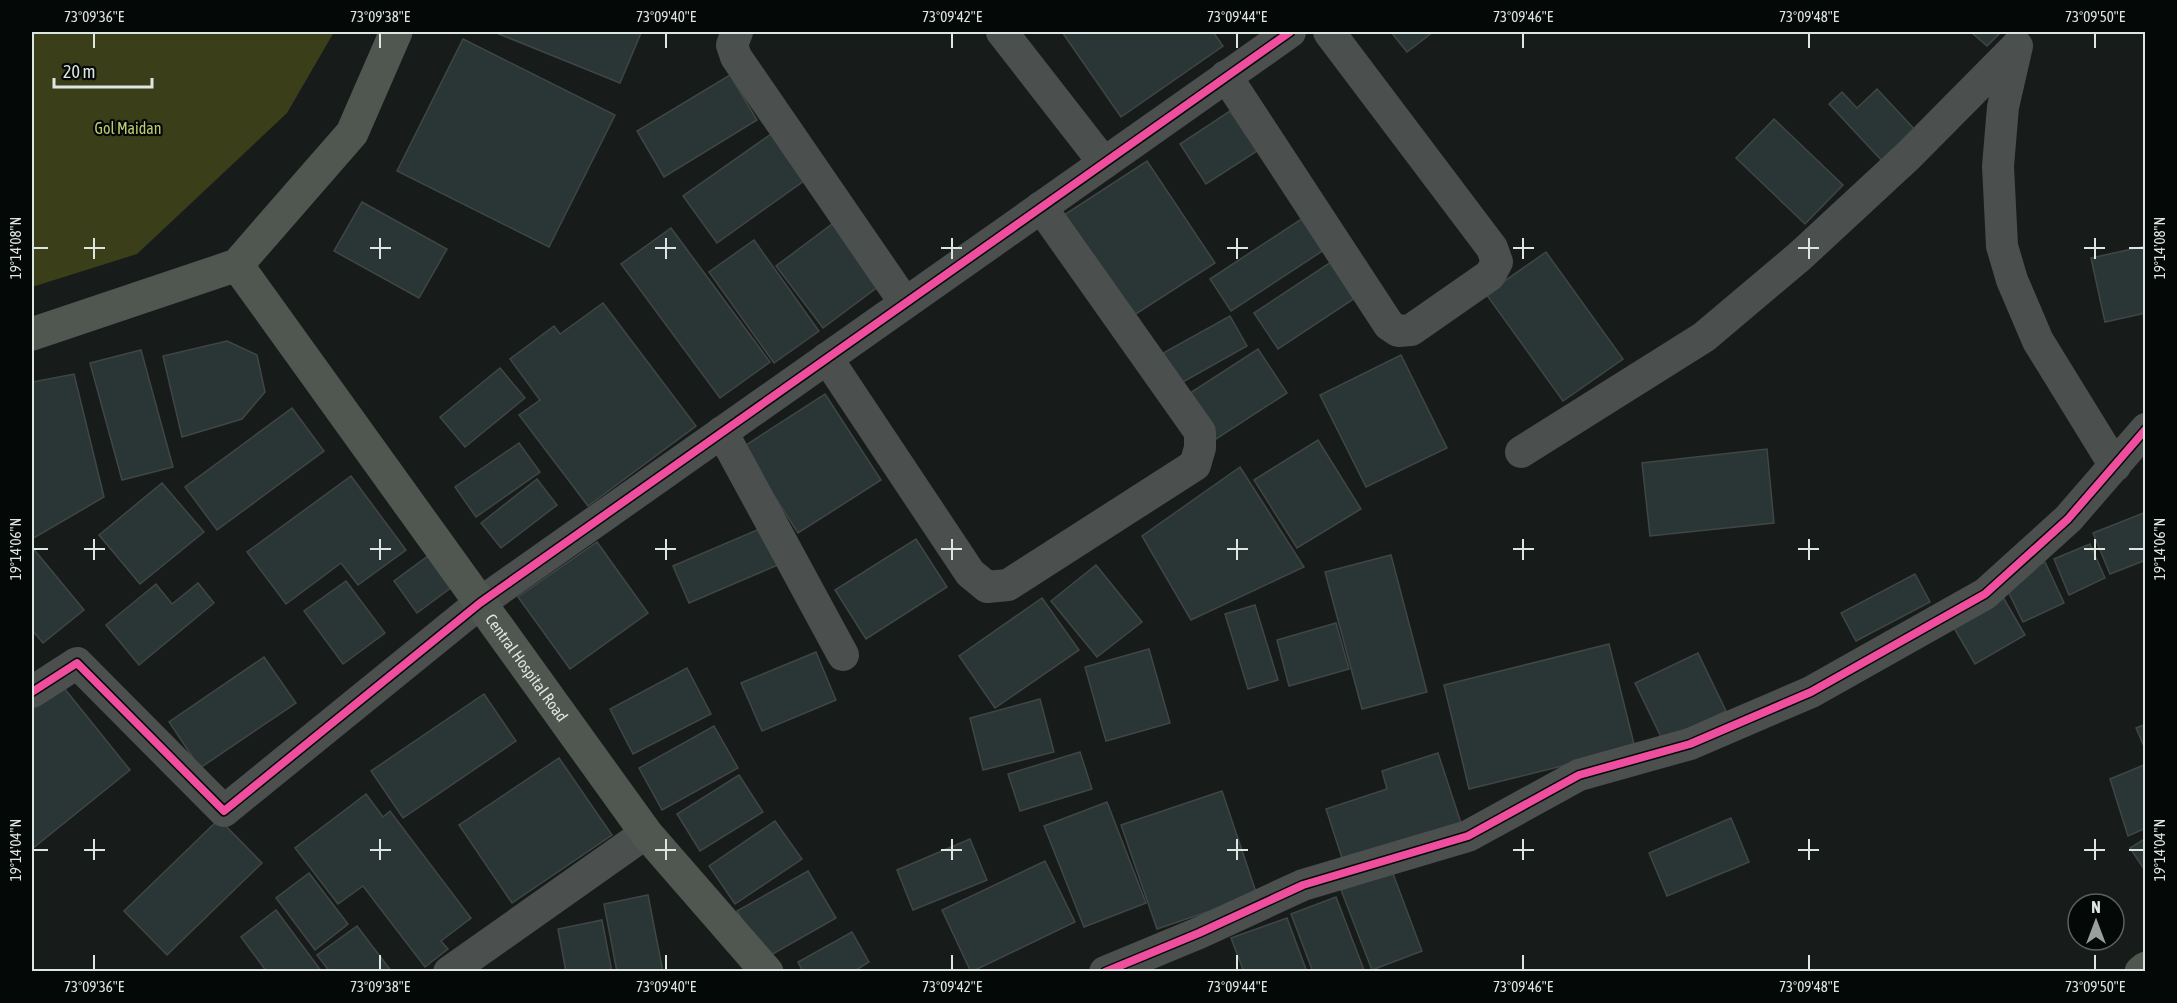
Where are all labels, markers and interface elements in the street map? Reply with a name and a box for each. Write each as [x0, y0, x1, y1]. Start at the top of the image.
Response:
text: 73°09'36"E [64, 8, 125, 25]
text: 73°09'38"E [350, 8, 411, 25]
text: 73°09'40"E [636, 8, 697, 25]
text: 73°09'42"E [922, 8, 983, 25]
text: 73°09'44"E [1207, 8, 1268, 25]
text: 73°09'46"E [1493, 8, 1554, 25]
text: 73°09'48"E [1779, 8, 1840, 25]
text: 73°09'50"E [2065, 8, 2126, 25]
scale bar [54, 51, 152, 89]
text: 20 m [63, 61, 95, 82]
park label: Gol Maidan [94, 119, 162, 137]
text: 19°14'08"N [7, 217, 24, 279]
text: 19°14'08"N [2151, 217, 2168, 279]
text: 19°14'06"N [7, 518, 24, 580]
text: 19°14'06"N [2151, 518, 2168, 580]
street label: Central Hospital Road [482, 610, 572, 725]
text: 19°14'04"N [7, 819, 24, 881]
text: 19°14'04"N [2151, 819, 2168, 881]
north arrow [2066, 892, 2126, 952]
text: N [2091, 898, 2101, 916]
text: 73°09'36"E [64, 978, 125, 995]
text: 73°09'38"E [350, 978, 411, 995]
text: 73°09'40"E [636, 978, 697, 995]
text: 73°09'42"E [922, 978, 983, 995]
text: 73°09'44"E [1207, 978, 1268, 995]
text: 73°09'46"E [1493, 978, 1554, 995]
text: 73°09'48"E [1779, 978, 1840, 995]
text: 73°09'50"E [2065, 978, 2126, 995]

